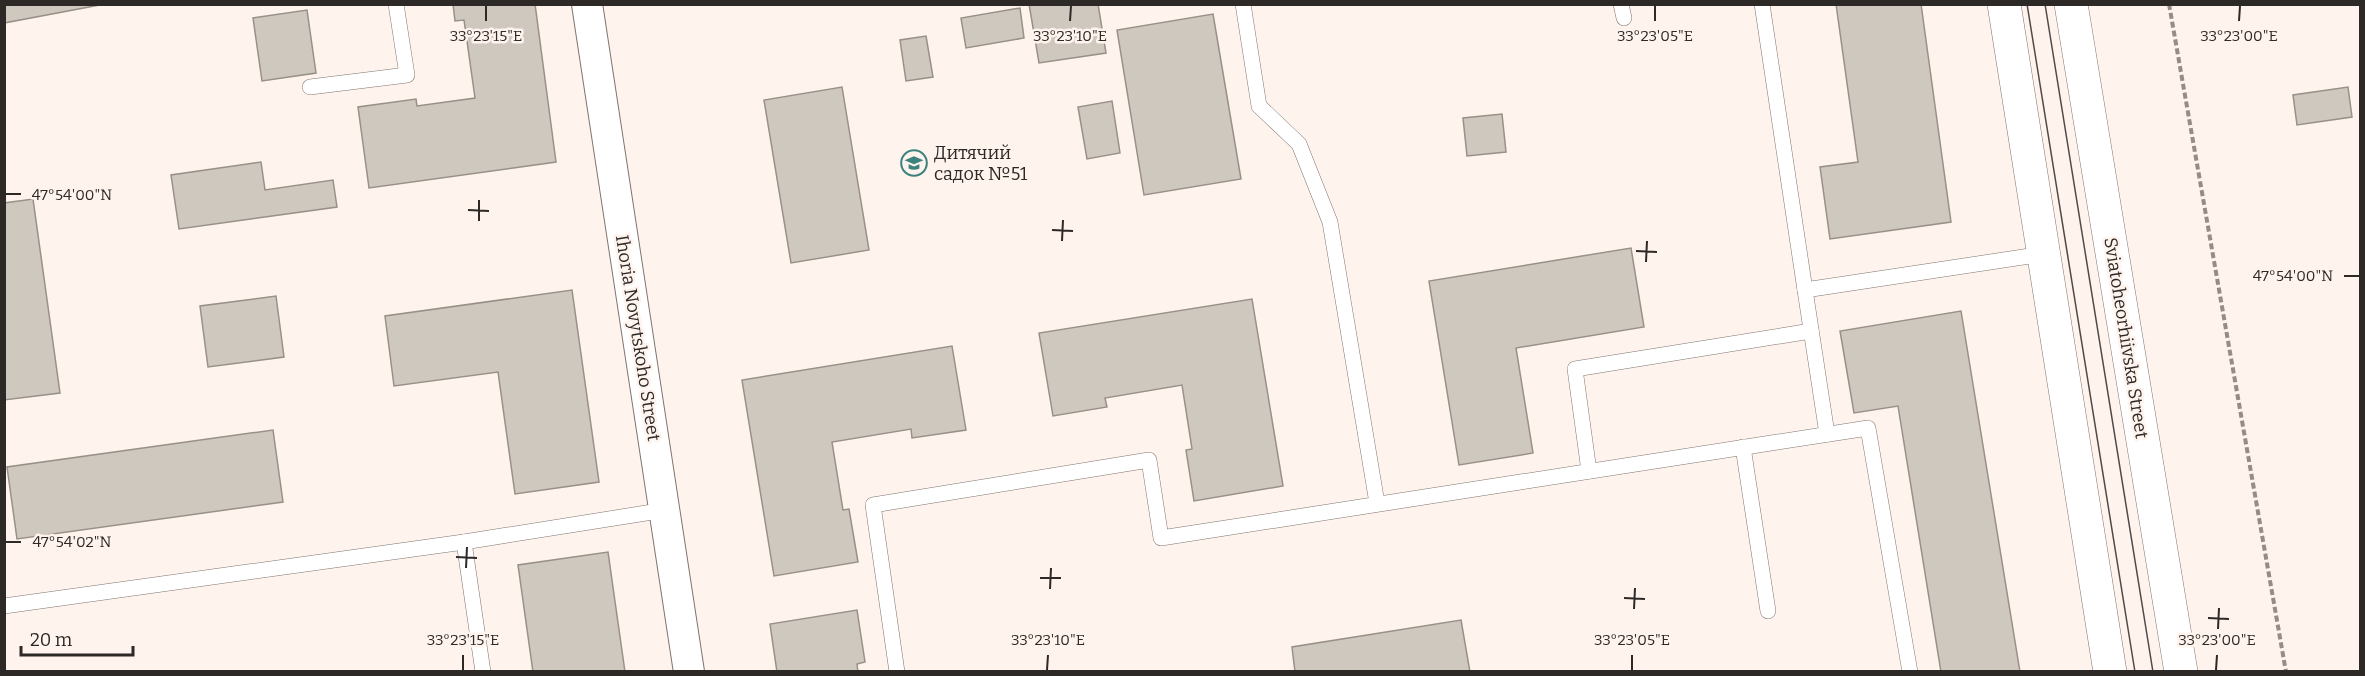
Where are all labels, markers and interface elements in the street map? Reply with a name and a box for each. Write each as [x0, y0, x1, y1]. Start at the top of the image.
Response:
text: 33°23'15"E [450, 27, 522, 45]
text: 33°23'10"E [1033, 27, 1107, 45]
text: 33°23'05"E [1617, 27, 1693, 45]
text: 33°23'00"E [2200, 27, 2278, 45]
place label: Дитячий садок №51 [934, 142, 1028, 185]
school or university icon: Дитячий садок №51 [899, 148, 929, 178]
text: 47°54'00"N [32, 186, 112, 204]
street label: Ihoria Novytskoho Street [611, 233, 665, 443]
street label: Sviatoheorhiivska Street [2099, 236, 2153, 441]
text: 47°54'00"N [2253, 267, 2333, 285]
text: 47°54'02"N [33, 533, 112, 551]
scale bar [21, 619, 134, 657]
text: 20 m [30, 629, 72, 651]
text: 33°23'15"E [427, 631, 499, 649]
text: 33°23'10"E [1011, 631, 1085, 649]
text: 33°23'05"E [1594, 631, 1670, 649]
text: 33°23'00"E [2178, 631, 2256, 649]

